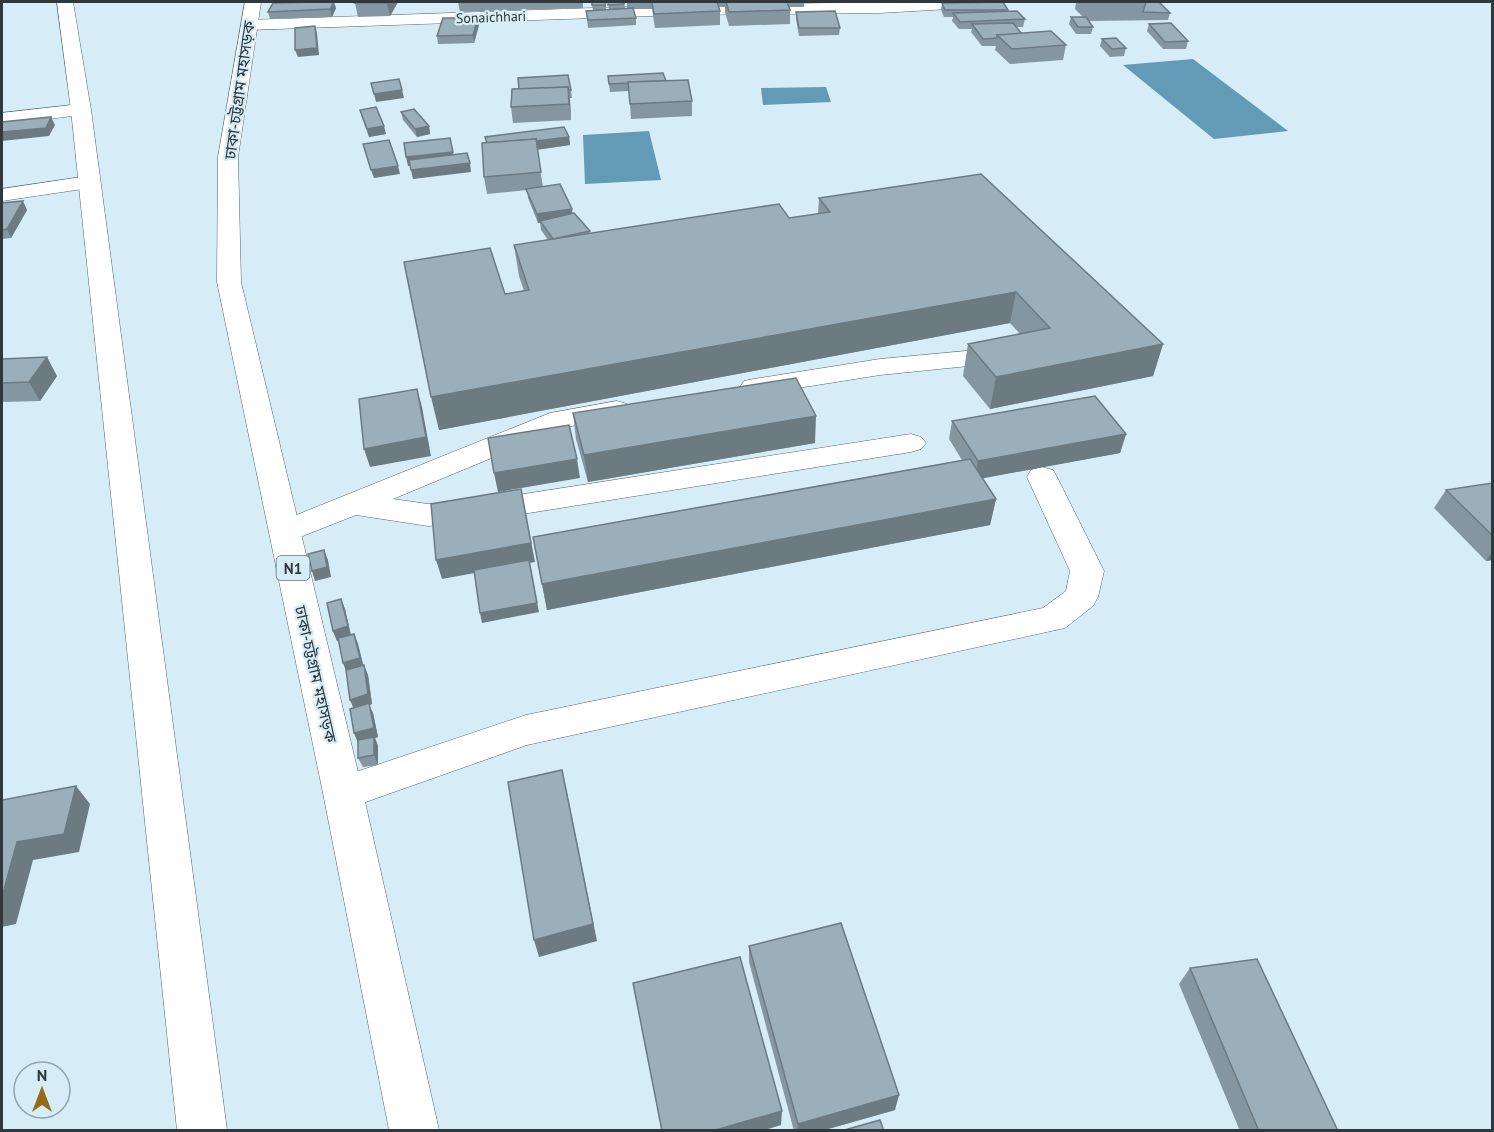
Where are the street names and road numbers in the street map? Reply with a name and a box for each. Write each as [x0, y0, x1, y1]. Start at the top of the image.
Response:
street label: Sonaichhari [456, 7, 526, 27]
street label: ঢাকা-চট্টগ্রাম মহাসড়ক [219, 18, 259, 162]
road number: N1 [276, 556, 310, 580]
street label: ঢাকা-চট্টগ্রাম মহাসড়ক [290, 603, 342, 745]

